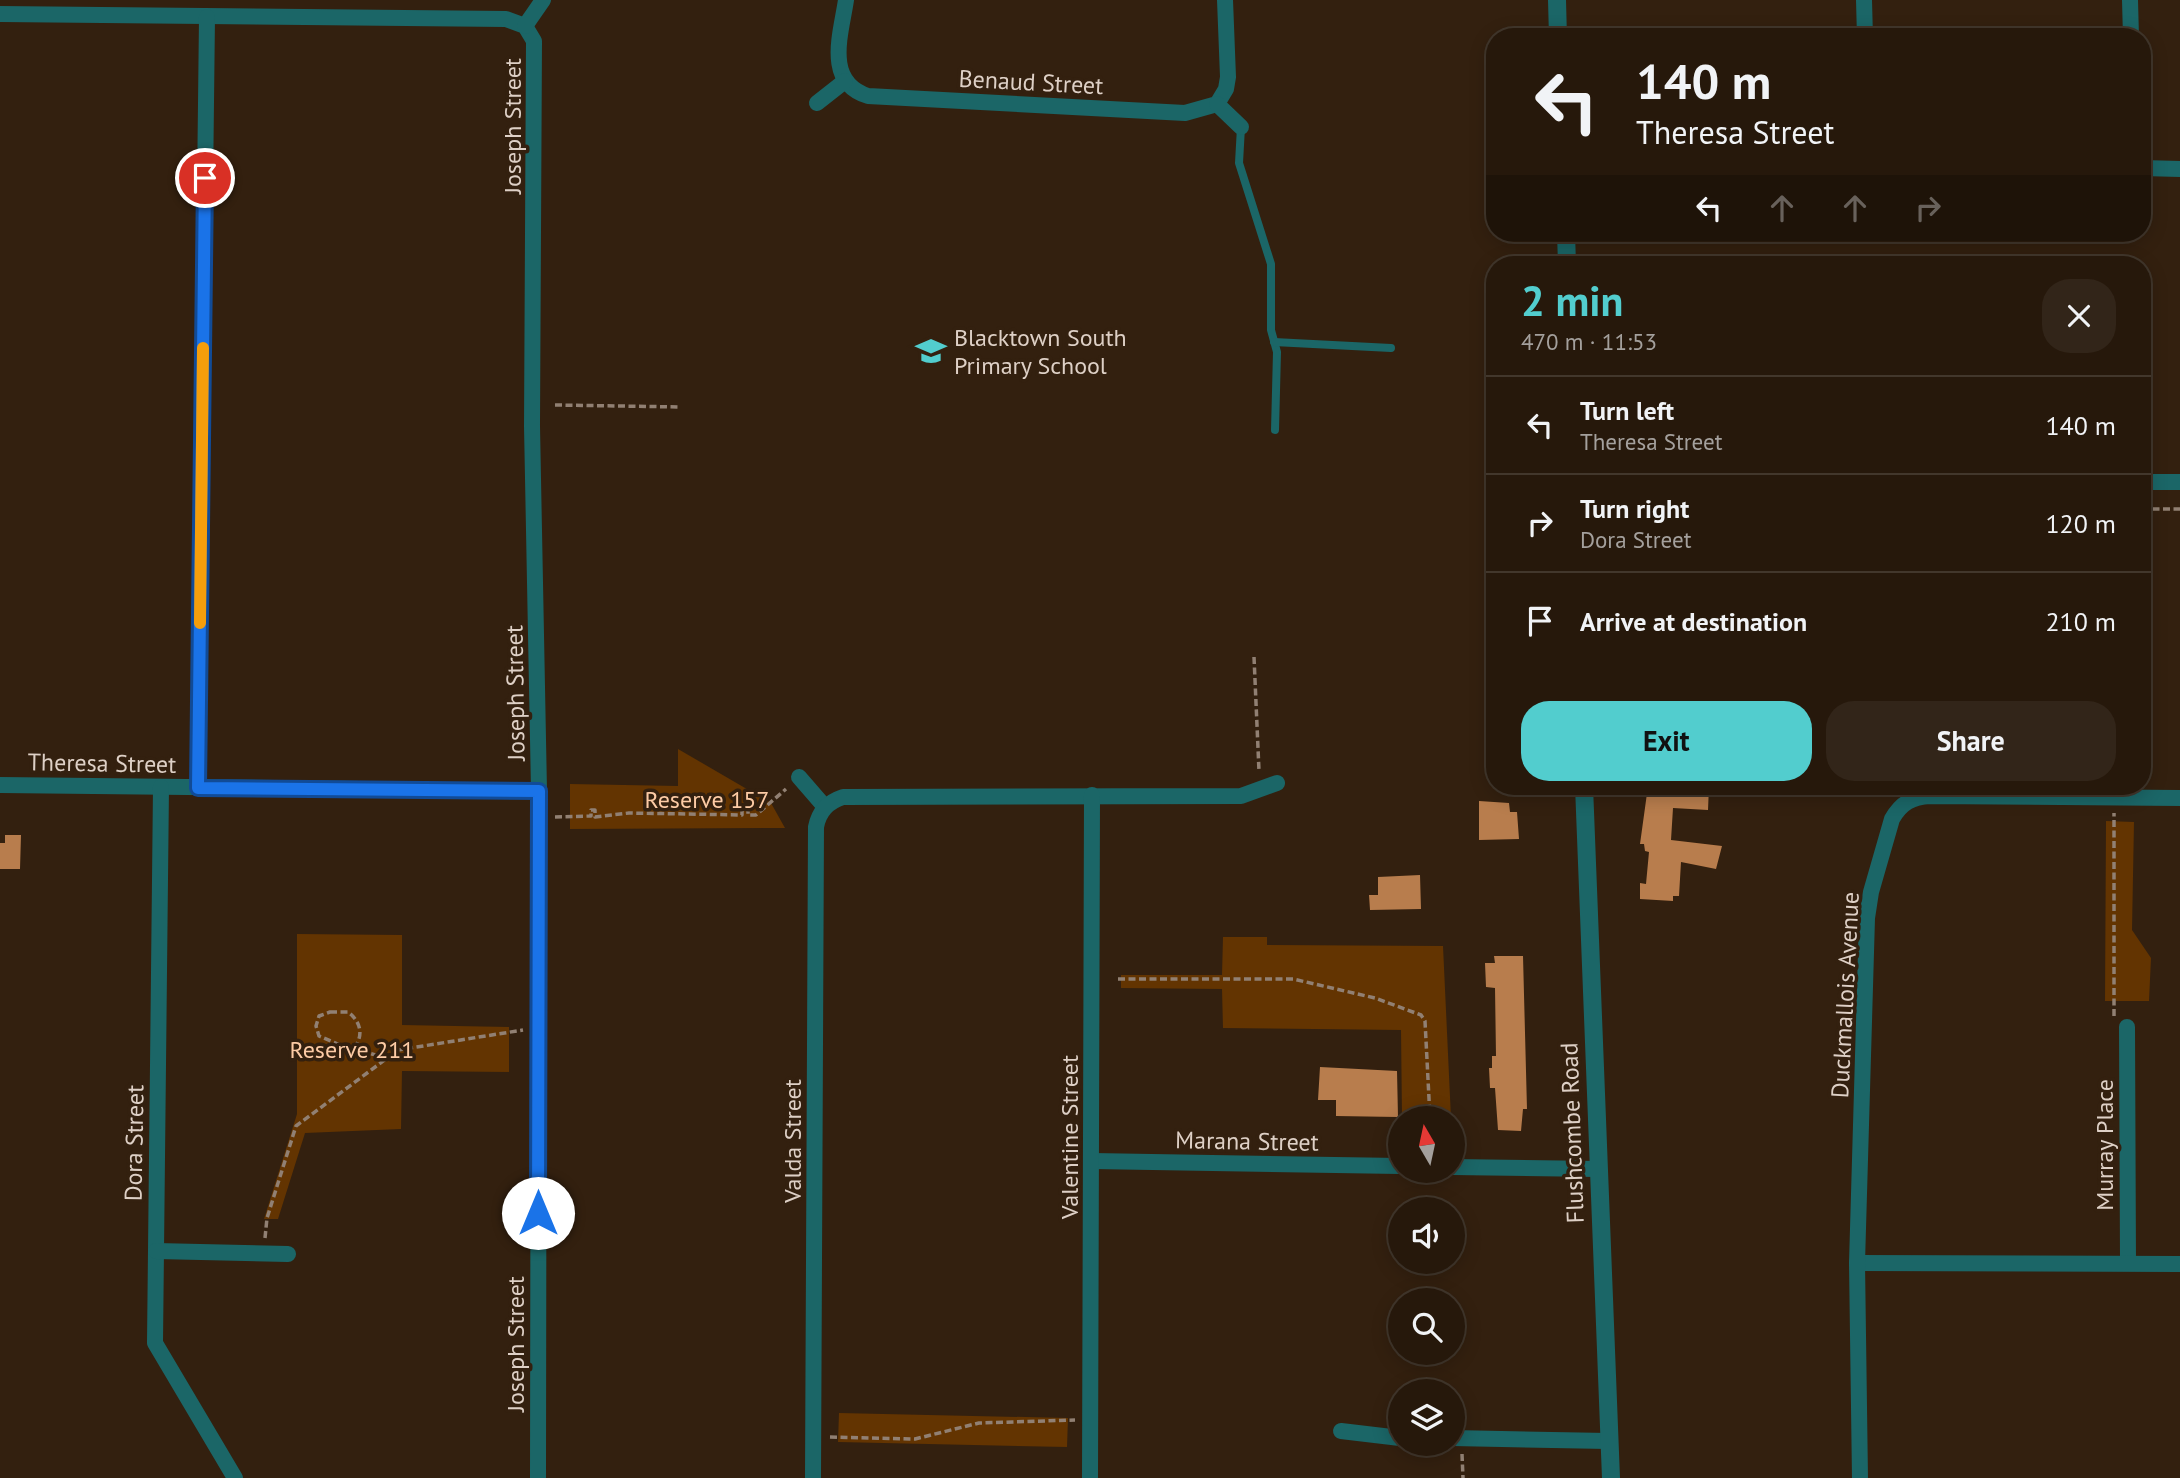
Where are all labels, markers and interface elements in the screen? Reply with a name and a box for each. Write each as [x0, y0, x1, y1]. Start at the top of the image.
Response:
text: 140 m [1636, 49, 1771, 113]
icon: left [1521, 56, 1612, 147]
street label: Joseph Street [497, 58, 528, 195]
street label: Benaud Street [958, 63, 1104, 101]
text: Theresa Street [1636, 111, 1834, 153]
pin [175, 148, 235, 208]
icon: arrive [186, 159, 224, 197]
icon: left [1690, 189, 1728, 227]
icon: ahead [1763, 189, 1801, 227]
icon: ahead [1836, 189, 1874, 227]
icon: right [1909, 189, 1947, 227]
text: 2 min [1521, 273, 1623, 328]
button: close [2042, 279, 2116, 353]
place label: Blacktown South Primary School [954, 322, 1127, 381]
text: 470 m · 11:53 [1521, 327, 1657, 356]
school or university icon: Blacktown South Primary School [914, 334, 948, 368]
text: Turn left [1580, 394, 1674, 427]
icon: left [1521, 406, 1559, 444]
text: 140 m [2045, 409, 2116, 442]
text: Theresa Street [1580, 427, 1723, 456]
text: Turn right [1580, 492, 1689, 525]
icon: right [1521, 504, 1559, 542]
text: 120 m [2045, 507, 2116, 540]
text: Dora Street [1580, 525, 1691, 554]
icon: arrive [1521, 602, 1559, 640]
text: Arrive at destination [1580, 605, 1807, 638]
text: 210 m [2045, 605, 2116, 638]
street label: Joseph Street [498, 625, 532, 762]
button: Exit [1521, 701, 1812, 781]
button: Share [1826, 701, 2116, 781]
street label: Theresa Street [27, 746, 177, 780]
park label: Reserve 157 [645, 784, 769, 815]
street label: Duckmallois Avenue [1824, 891, 1866, 1099]
park label: Reserve 211 [290, 1034, 414, 1065]
street label: Flushcombe Road [1553, 1042, 1591, 1224]
street label: Valentine Street [1054, 1055, 1085, 1220]
street label: Valda Street [777, 1079, 808, 1204]
street label: Murray Place [2089, 1079, 2120, 1211]
street label: Dora Street [117, 1085, 151, 1201]
north arrow [1388, 1106, 1465, 1183]
map controls [1388, 1106, 1465, 1456]
street label: Marana Street [1175, 1124, 1319, 1158]
position arrow [501, 1176, 575, 1250]
button: sound [1388, 1197, 1465, 1274]
street label: Joseph Street [500, 1276, 531, 1413]
button: search [1388, 1288, 1465, 1365]
button: layers [1388, 1379, 1465, 1456]

